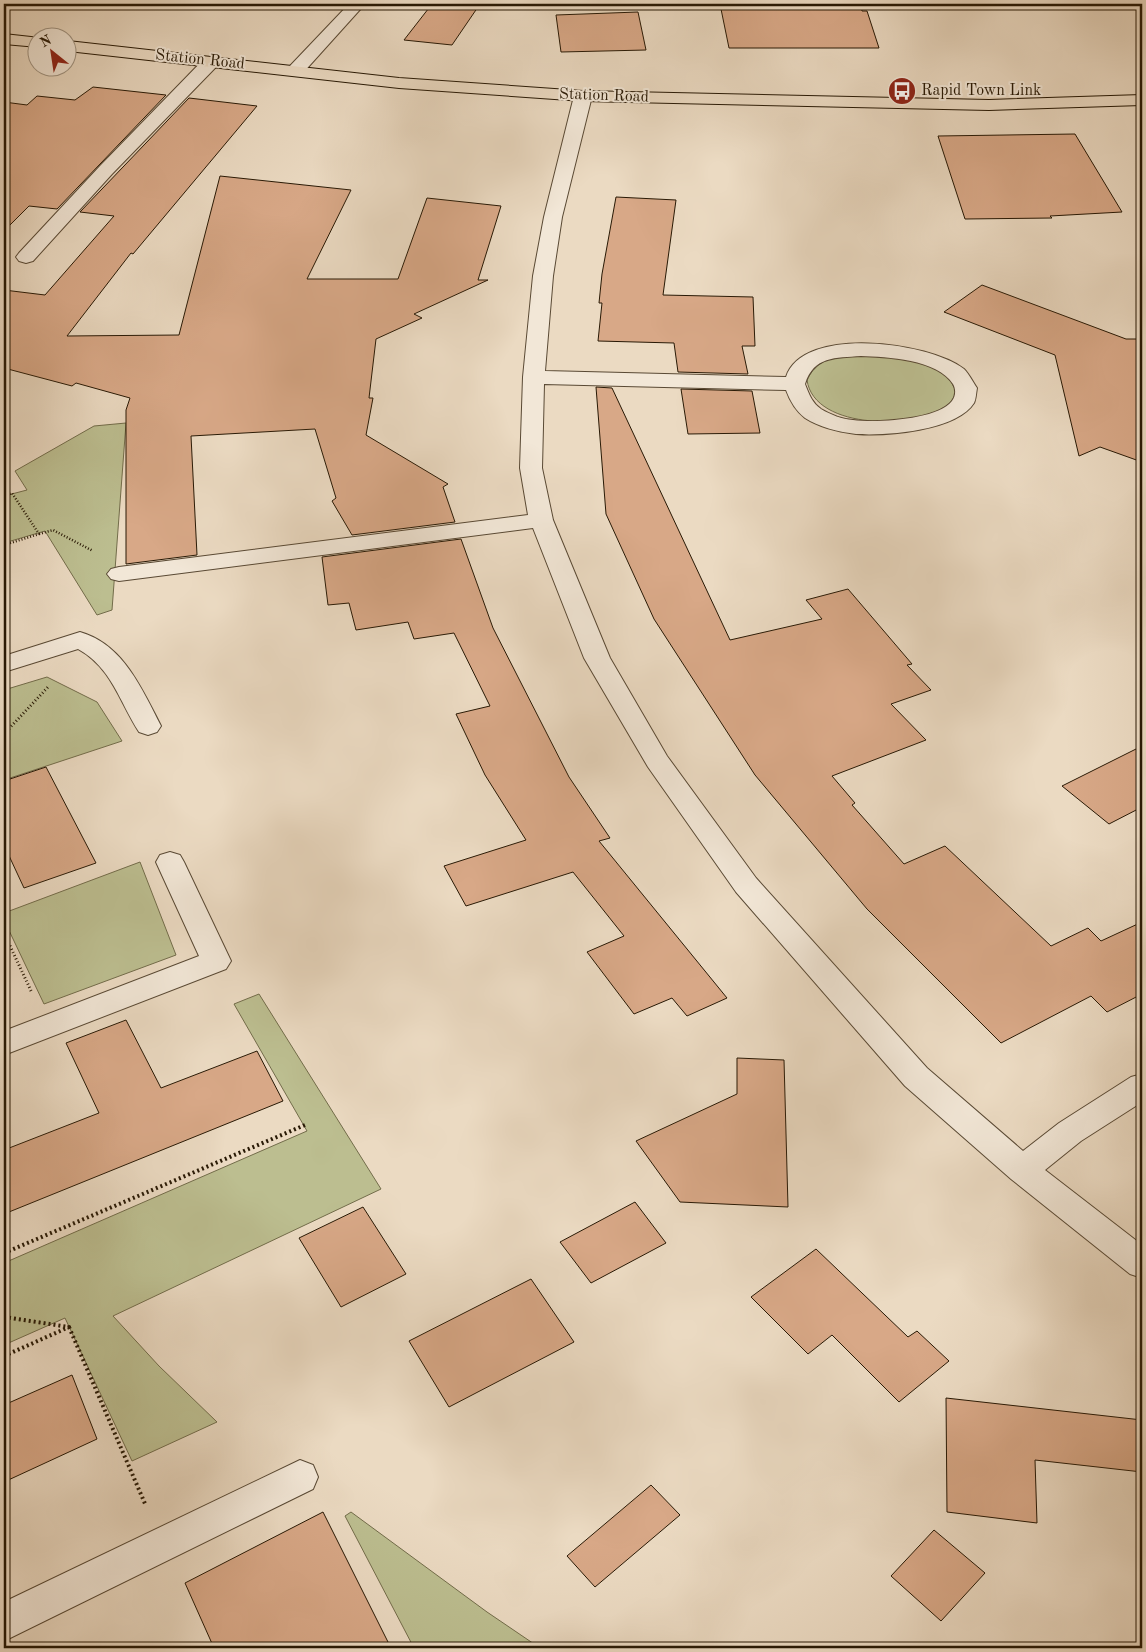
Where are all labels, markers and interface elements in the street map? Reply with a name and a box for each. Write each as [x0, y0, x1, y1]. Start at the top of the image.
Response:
north arrow [28, 28, 78, 78]
text: N [38, 33, 54, 50]
street label: Station Road [154, 47, 246, 73]
bus stop icon: Rapid Town Link [887, 76, 917, 106]
place label: Rapid Town Link [921, 83, 1041, 99]
street label: Station Road [559, 86, 649, 106]

